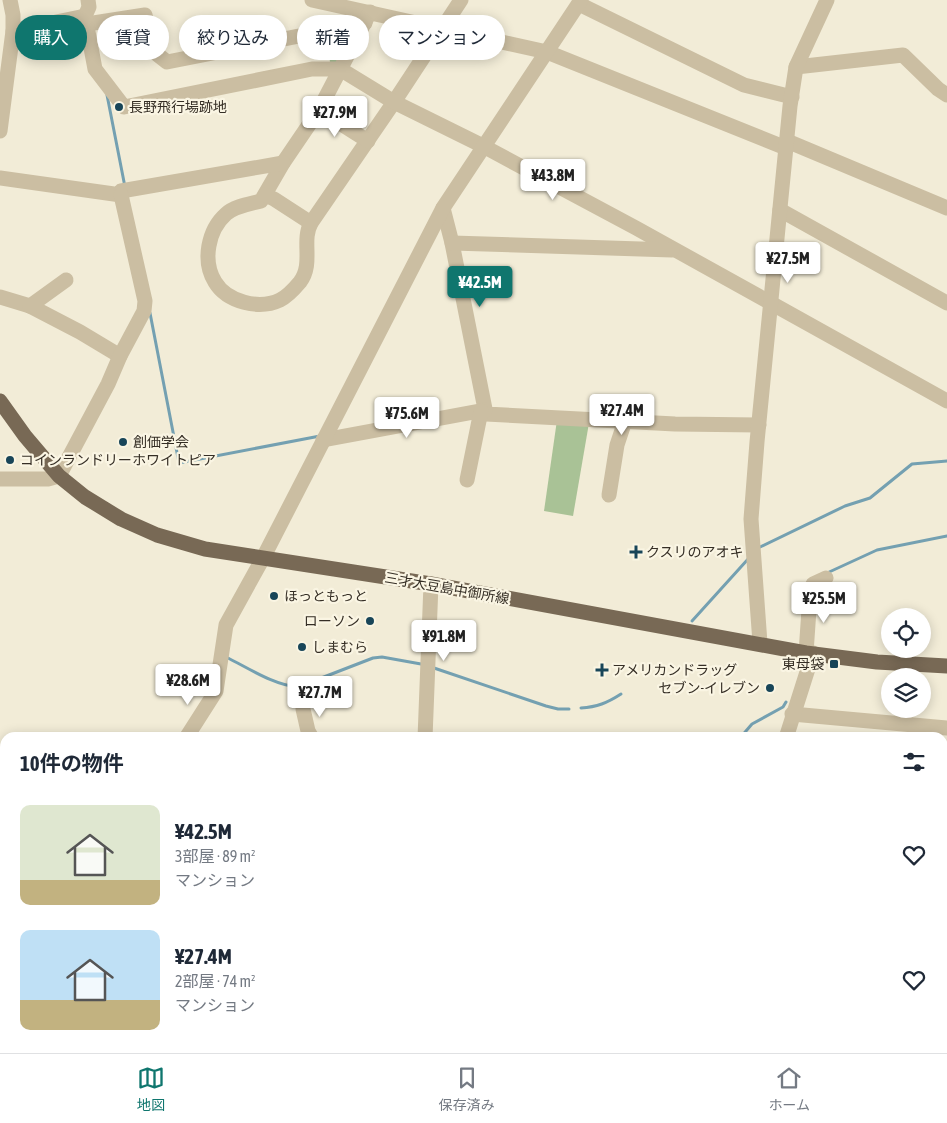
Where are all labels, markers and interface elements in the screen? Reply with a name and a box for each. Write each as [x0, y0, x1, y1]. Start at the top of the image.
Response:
chip: 購入 [15, 15, 87, 60]
chip: 賃貸 [97, 15, 169, 60]
chip: 絞り込み [179, 15, 287, 60]
chip: 新着 [297, 15, 369, 60]
chip: マンション [379, 15, 505, 60]
pin: ¥27.9M [294, 96, 376, 138]
place label: 長野飛行場跡地 [129, 99, 227, 115]
marker: 長野飛行場跡地 [113, 101, 125, 113]
text: ¥27.9M [313, 103, 357, 121]
pin: ¥43.8M [512, 158, 594, 201]
text: ¥43.8M [531, 166, 575, 184]
pin: ¥27.5M [747, 242, 829, 284]
text: ¥27.5M [766, 249, 810, 267]
pin: ¥42.5M [439, 266, 521, 308]
text: ¥42.5M [458, 273, 502, 291]
pin: ¥27.4M [581, 394, 663, 436]
pin: ¥75.6M [366, 396, 448, 439]
text: ¥27.4M [600, 401, 644, 419]
text: ¥75.6M [385, 404, 429, 422]
place label: 創価学会 [133, 434, 189, 450]
marker: 創価学会 [117, 436, 129, 448]
place label: コインランドリーホワイトピア [20, 452, 216, 468]
marker: コインランドリーホワイトピア [4, 454, 16, 466]
place label: クスリのアオキ [646, 544, 744, 560]
marker: クスリのアオキ [630, 546, 642, 558]
street label: 三才大豆島中御所線 [384, 569, 510, 607]
pin: ¥25.5M [783, 582, 865, 624]
place label: ほっともっと [284, 588, 368, 604]
text: ¥25.5M [802, 589, 846, 607]
marker: ほっともっと [268, 590, 280, 602]
map controls [881, 608, 931, 718]
button: locate [881, 608, 931, 658]
place label: ローソン [304, 613, 360, 629]
marker: ローソン [364, 615, 376, 627]
pin: ¥91.8M [403, 620, 485, 662]
text: ¥91.8M [422, 627, 466, 645]
place label: しまむら [312, 639, 368, 655]
marker: しまむら [296, 641, 308, 653]
place label: 東母袋 [782, 656, 824, 672]
marker: 東母袋 [828, 658, 840, 670]
place label: アメリカンドラッグ [612, 662, 737, 678]
pin: ¥28.6M [147, 664, 229, 706]
marker: アメリカンドラッグ [596, 664, 608, 676]
button: layers [881, 668, 931, 718]
text: ¥28.6M [166, 671, 210, 689]
pin: ¥27.7M [279, 676, 361, 718]
place label: セブン-イレブン [659, 680, 760, 696]
marker: セブン-イレブン [764, 682, 776, 694]
text: ¥27.7M [298, 683, 342, 701]
icon: filters [900, 748, 928, 776]
text: 10件の物件 [20, 751, 124, 775]
text: ¥42.5M [175, 819, 232, 843]
icon: home [60, 825, 120, 885]
icon: heart [900, 841, 928, 869]
text: 3部屋 · 89 m² [175, 847, 256, 865]
text: マンション [175, 871, 255, 889]
text: ¥27.4M [175, 944, 232, 968]
icon: home [60, 950, 120, 1010]
icon: heart [900, 966, 928, 994]
text: 2部屋 · 74 m² [175, 972, 256, 990]
text: マンション [175, 996, 255, 1014]
tab: 地図 [137, 1064, 165, 1114]
tab: 保存済み [439, 1064, 495, 1114]
tab: ホーム [768, 1064, 810, 1114]

